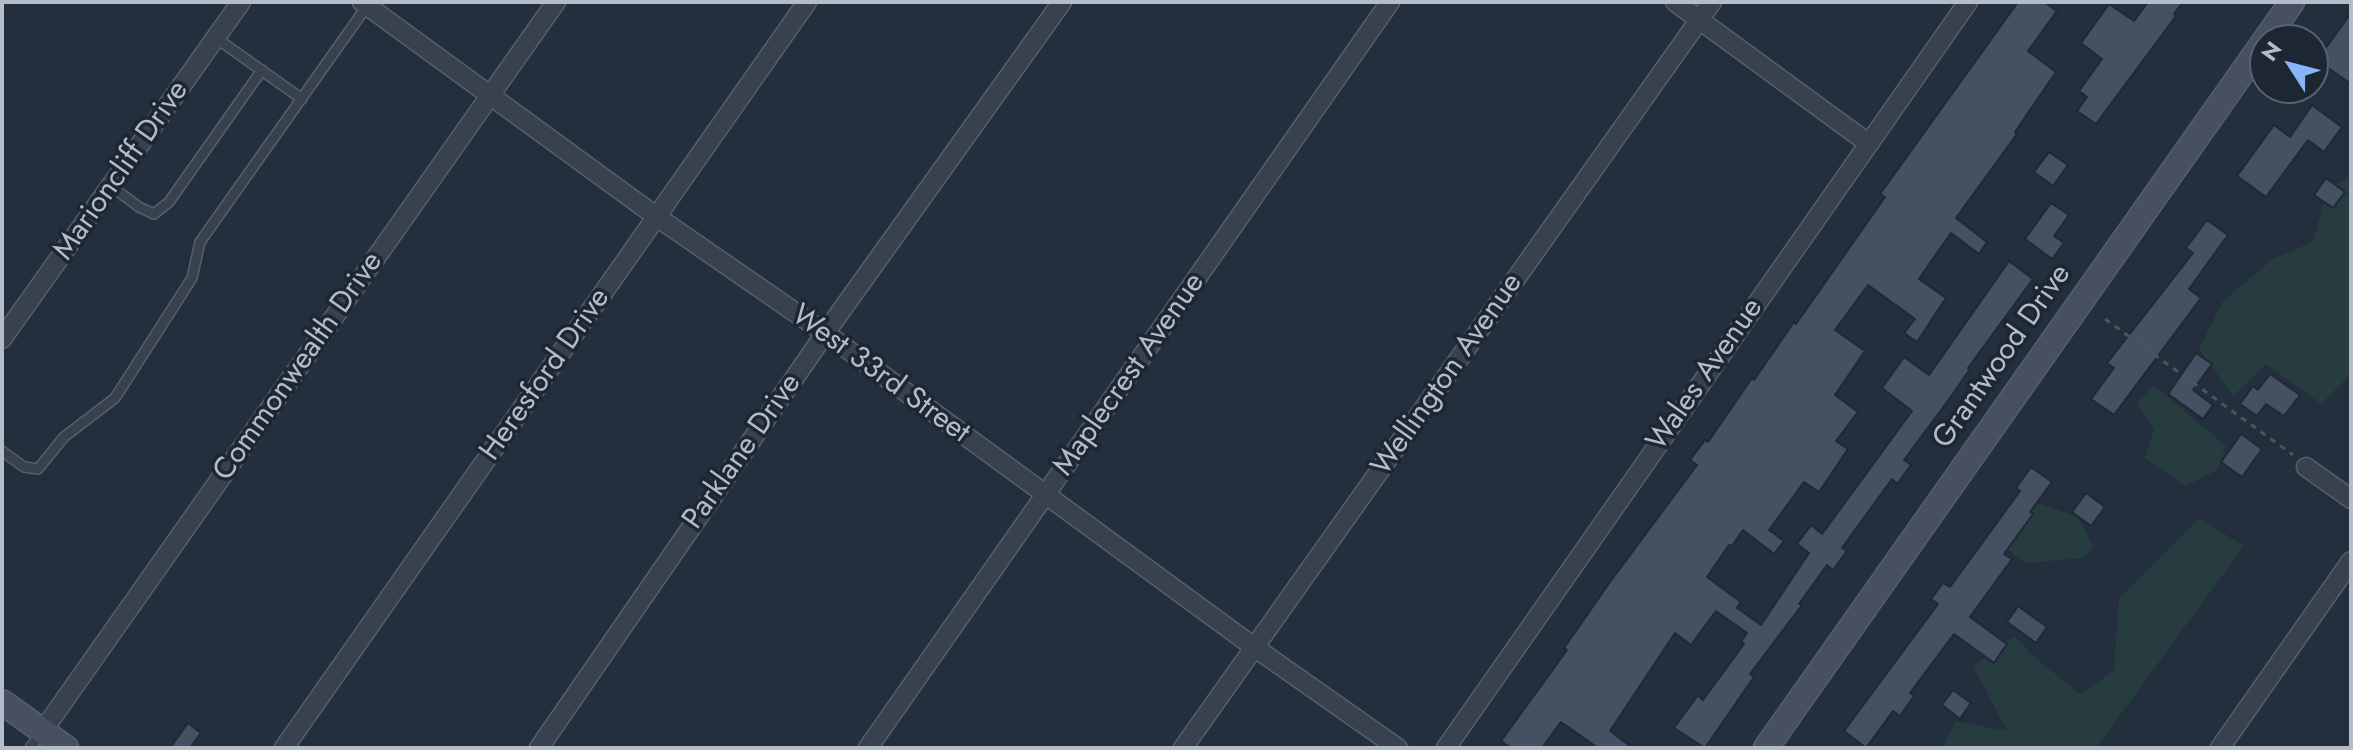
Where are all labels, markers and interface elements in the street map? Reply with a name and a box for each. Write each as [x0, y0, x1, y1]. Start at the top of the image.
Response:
north arrow [2249, 24, 2329, 104]
text: N [2253, 35, 2289, 68]
street label: Marioncliff Drive [47, 74, 197, 268]
street label: Commonwealth Drive [207, 246, 391, 488]
street label: Grantwood Drive [1926, 258, 2080, 456]
street label: Maplecrest Avenue [1047, 267, 1213, 483]
street label: Wellington Avenue [1365, 267, 1531, 483]
street label: Heresford Drive [473, 282, 619, 468]
street label: Wales Avenue [1640, 292, 1772, 458]
street label: West 33rd Street [784, 298, 976, 452]
street label: Parklane Drive [676, 367, 810, 537]

